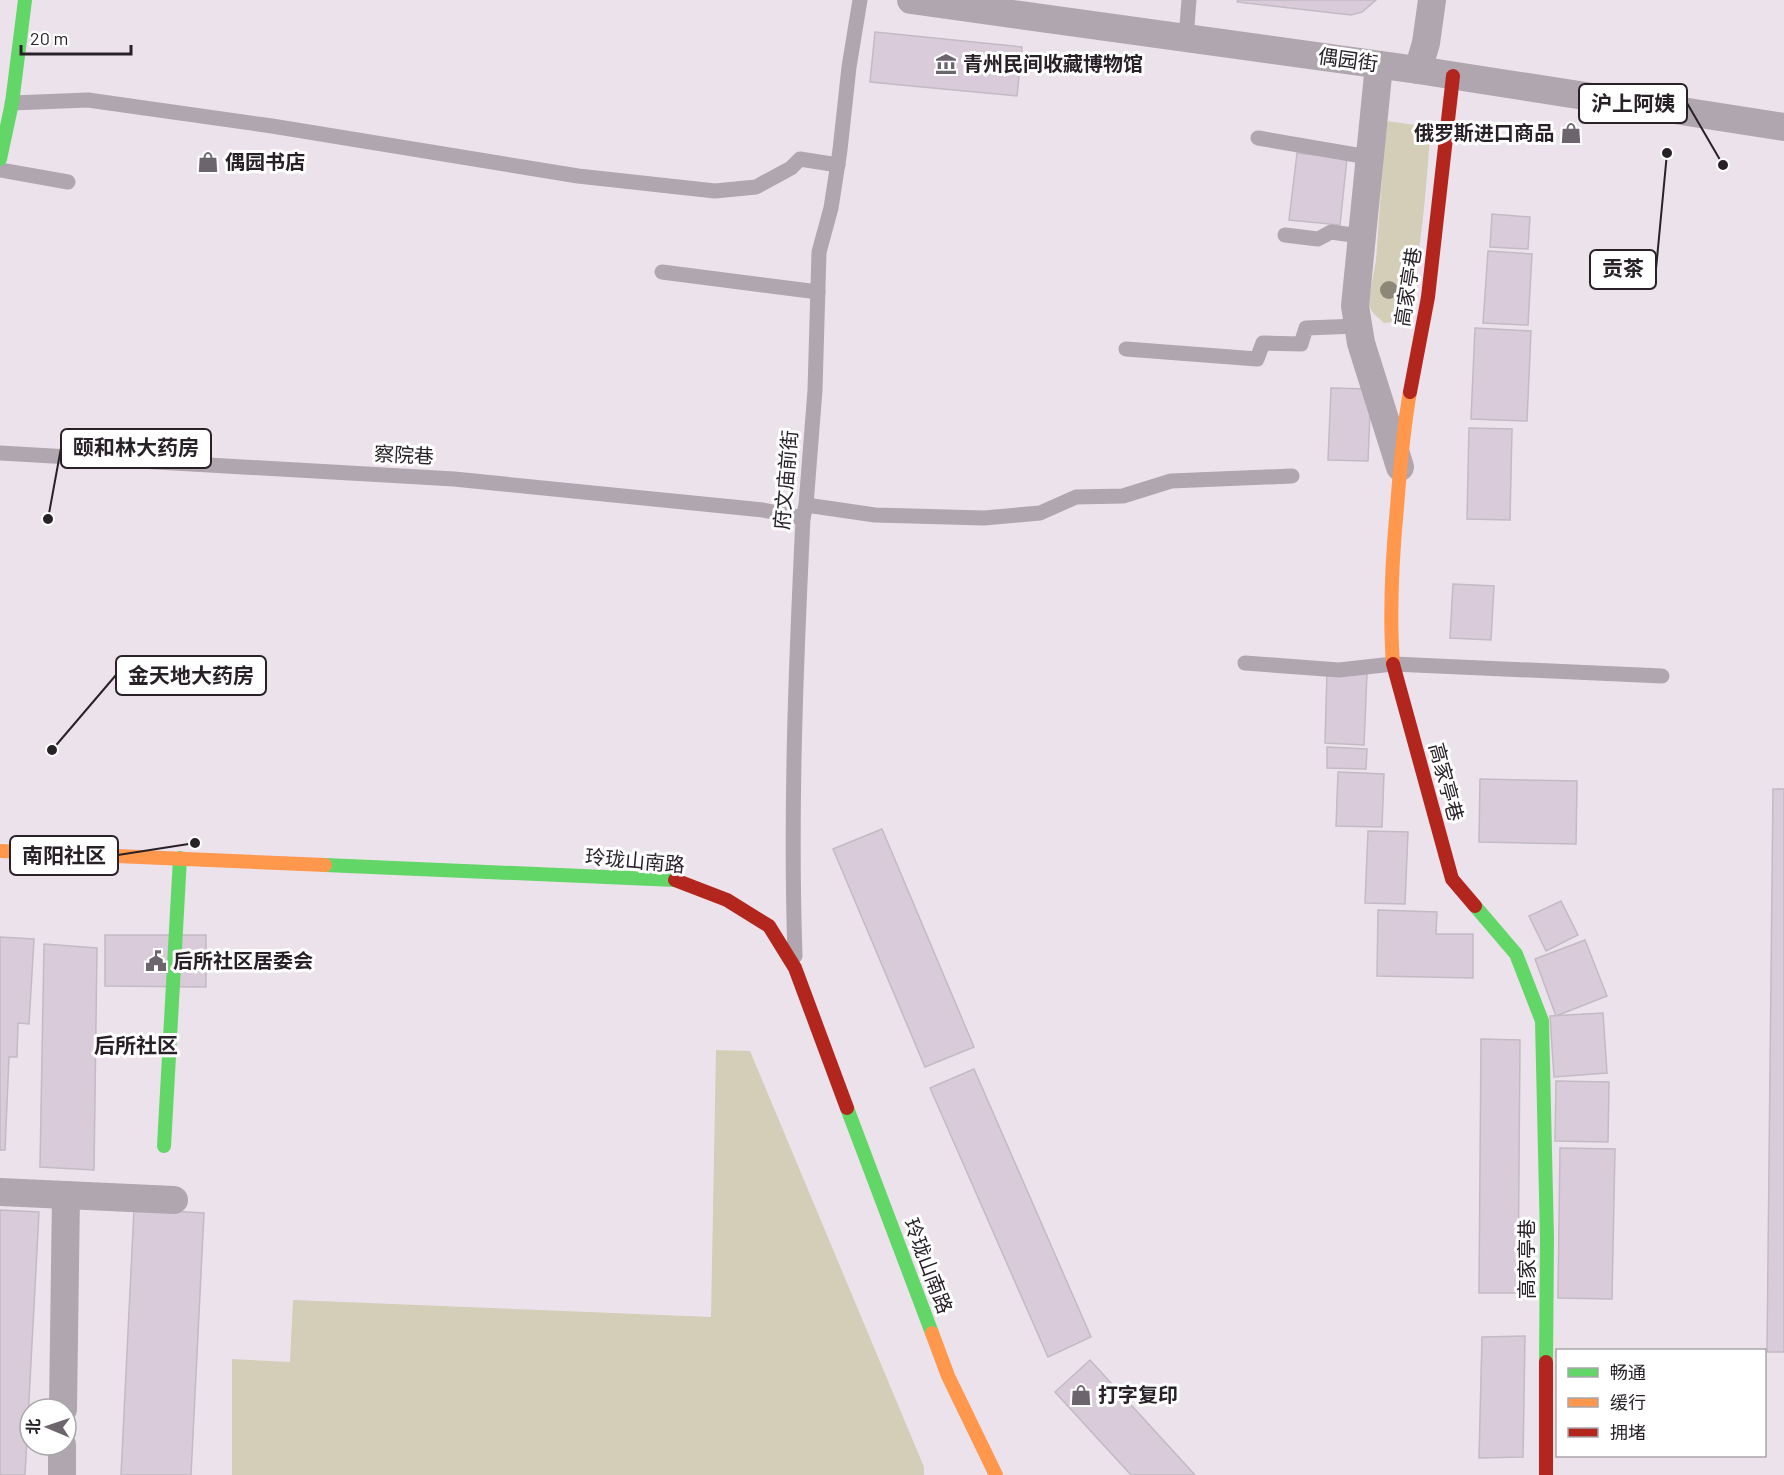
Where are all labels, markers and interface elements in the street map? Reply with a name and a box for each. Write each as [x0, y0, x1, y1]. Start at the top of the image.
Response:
scale bar [21, 18, 130, 56]
text: 20 m [30, 27, 68, 49]
street label: 偶园街 [1317, 43, 1380, 75]
place label: 青州民间收藏博物馆 [963, 51, 1143, 75]
museum icon: 青州民间收藏博物馆 [934, 52, 958, 76]
callout: 沪上阿姨 [1579, 84, 1687, 123]
text: 沪上阿姨 [1591, 90, 1675, 115]
place label: 俄罗斯进口商品 [1414, 120, 1554, 144]
shop icon: 俄罗斯进口商品 [1559, 121, 1583, 145]
place label: 偶园书店 [225, 149, 305, 173]
shop icon: 偶园书店 [196, 150, 220, 174]
street label: 高家亭巷 [1389, 245, 1425, 328]
callout: 贡茶 [1590, 250, 1656, 289]
text: 贡茶 [1602, 255, 1644, 280]
callout: 颐和林大药房 [61, 429, 211, 468]
street label: 府文庙前街 [769, 429, 801, 531]
text: 颐和林大药房 [73, 434, 199, 459]
street label: 察院巷 [373, 440, 435, 468]
callout: 金天地大药房 [116, 656, 266, 695]
text: 金天地大药房 [128, 662, 254, 687]
street label: 高家亭巷 [1425, 740, 1469, 823]
callout: 南阳社区 [10, 836, 118, 875]
text: 南阳社区 [22, 842, 106, 867]
street label: 玲珑山南路 [584, 844, 686, 876]
place label: 后所社区居委会 [173, 948, 313, 972]
public building icon: 后所社区居委会 [144, 949, 168, 973]
district label: 后所社区 [94, 1032, 178, 1057]
street label: 玲珑山南路 [900, 1215, 958, 1317]
street label: 高家亭巷 [1514, 1219, 1538, 1299]
legend [1556, 1349, 1766, 1457]
text: 畅通 [1610, 1361, 1646, 1383]
place label: 打字复印 [1098, 1382, 1178, 1406]
shop icon: 打字复印 [1069, 1383, 1093, 1407]
text: 缓行 [1610, 1391, 1646, 1413]
north arrow [18, 1397, 78, 1457]
text: 北 [23, 1418, 42, 1435]
text: 拥堵 [1610, 1421, 1646, 1443]

